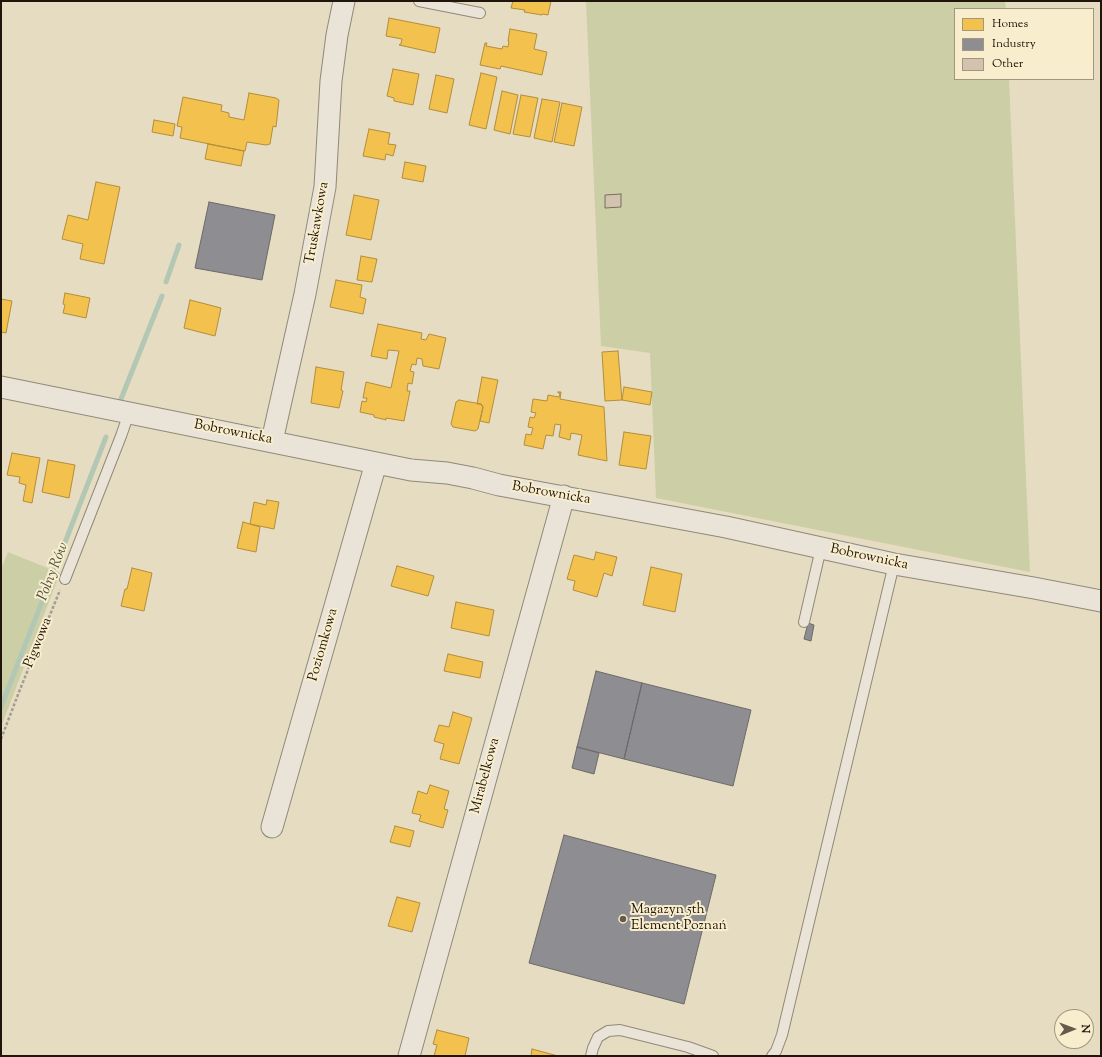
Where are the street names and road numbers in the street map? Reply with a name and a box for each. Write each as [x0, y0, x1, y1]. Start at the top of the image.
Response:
street label: Truskawkowa [302, 181, 334, 265]
street label: Bobrownicka [192, 417, 274, 449]
street label: Bobrownicka [510, 479, 592, 509]
street label: Bobrownicka [828, 542, 910, 574]
street label: Poziomkowa [306, 607, 342, 683]
street label: Pigwowa [21, 615, 57, 671]
street label: Mirabelkowa [468, 736, 504, 816]

